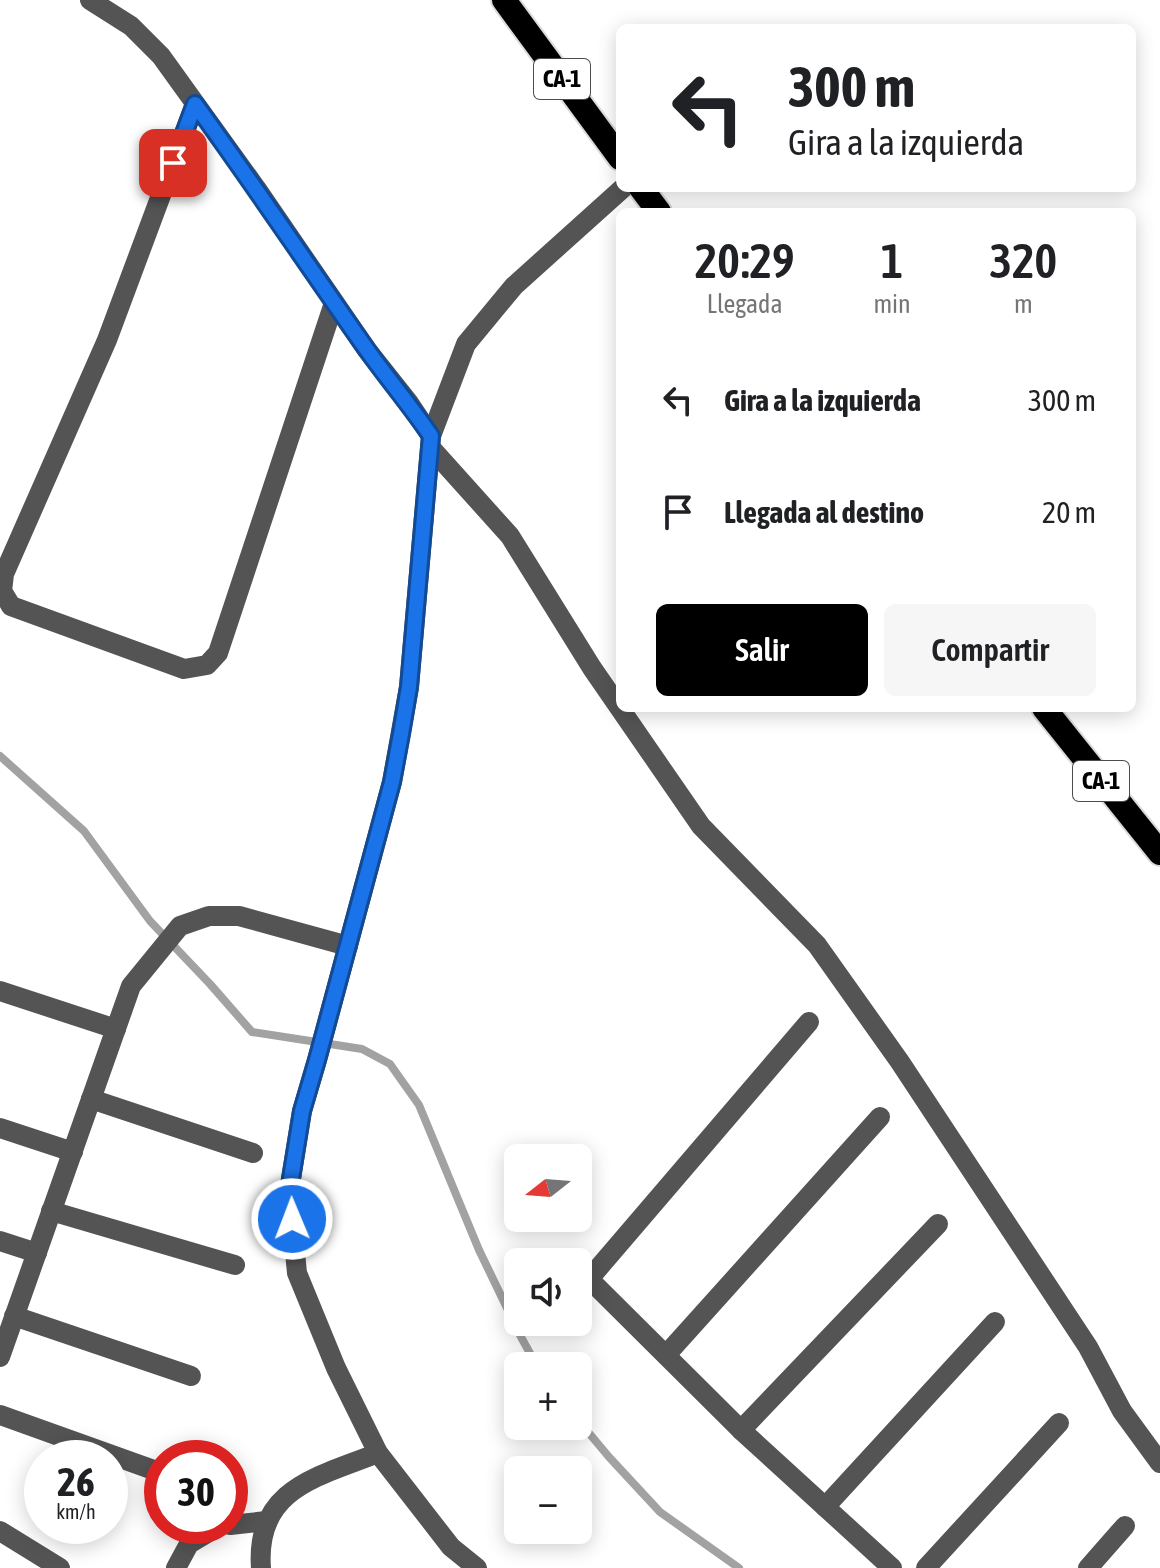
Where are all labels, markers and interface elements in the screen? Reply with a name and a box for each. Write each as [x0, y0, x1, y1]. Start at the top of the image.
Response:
text: 300 m [788, 55, 915, 119]
icon: left [656, 56, 760, 160]
road number: CA-1 [534, 59, 590, 99]
text: Gira a la izquierda [788, 121, 1024, 163]
pin [139, 129, 207, 197]
icon: arrive [151, 141, 195, 185]
text: 20:29 [695, 233, 795, 288]
text: 1 [881, 233, 903, 288]
text: 320 [990, 233, 1057, 288]
text: Llegada [707, 289, 783, 319]
text: min [873, 289, 911, 319]
text: m [1014, 289, 1033, 319]
icon: left [656, 378, 700, 422]
text: Gira a la izquierda [724, 383, 921, 417]
text: 300 m [1028, 383, 1096, 417]
icon: arrive [656, 490, 700, 534]
text: Llegada al destino [724, 495, 924, 529]
text: 20 m [1042, 495, 1096, 529]
button: Salir [656, 604, 868, 696]
button: Compartir [884, 604, 1096, 696]
road number: CA-1 [1073, 761, 1129, 801]
north arrow [504, 1144, 592, 1232]
map controls [504, 1144, 592, 1544]
position arrow [250, 1177, 334, 1261]
button: sound [504, 1248, 592, 1336]
button: + [504, 1352, 592, 1440]
speed limit sign: 30 [144, 1440, 248, 1544]
button: − [504, 1456, 592, 1544]
text: 26 [57, 1459, 95, 1504]
text: km/h [56, 1500, 96, 1523]

